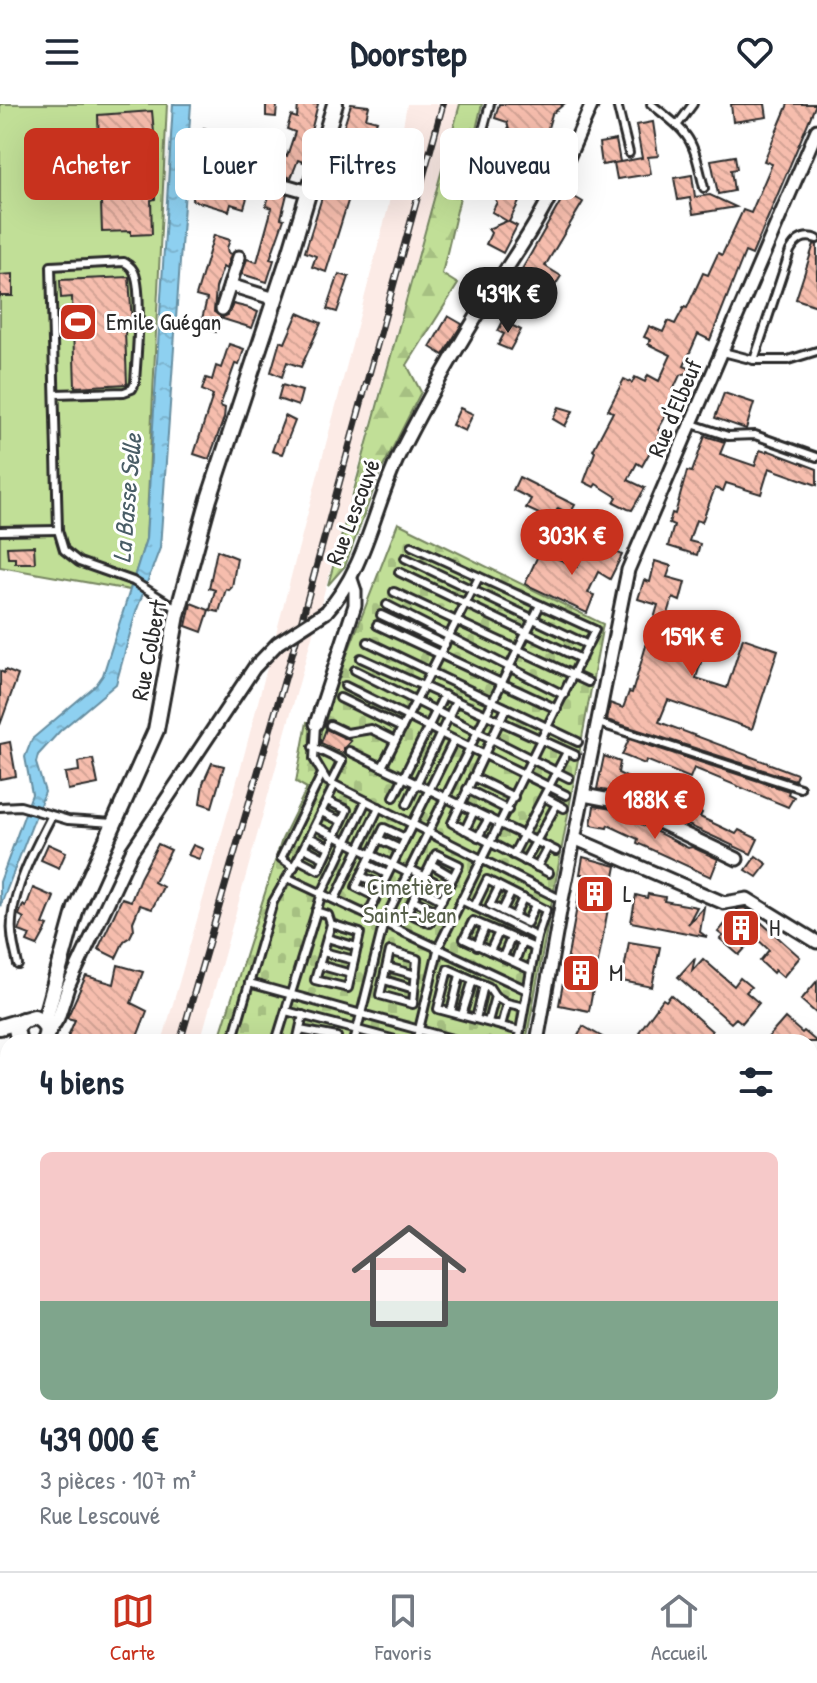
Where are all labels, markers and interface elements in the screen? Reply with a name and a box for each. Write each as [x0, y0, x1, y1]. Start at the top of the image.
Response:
text: Doorstep [351, 28, 466, 77]
icon: menu [40, 30, 84, 74]
icon: heart [733, 30, 777, 74]
chip: Acheter [24, 128, 159, 200]
chip: Louer [175, 128, 286, 200]
chip: Filtres [302, 128, 424, 200]
chip: Nouveau [440, 128, 578, 200]
pin: 439K € [443, 267, 573, 335]
text: 439K € [476, 275, 540, 310]
sports icon: Emile Guégan [57, 301, 99, 343]
place label: Emile Guégan [106, 305, 221, 337]
street label: Rue d'Elbeuf [639, 353, 709, 462]
water label: La Basse Selle [103, 430, 150, 564]
street label: Rue Lescouvé [317, 454, 387, 569]
pin: 303K € [507, 509, 637, 577]
text: 303K € [538, 517, 606, 552]
street label: Rue Colbert [123, 596, 174, 703]
pin: 159K € [627, 610, 757, 678]
text: 159K € [661, 618, 723, 653]
pin: 188K € [590, 773, 720, 841]
text: 188K € [623, 781, 687, 816]
park label: Cimetière Saint-Jean [363, 870, 457, 930]
building icon: L [574, 873, 616, 915]
place label: L [623, 877, 632, 909]
building icon: H [720, 907, 762, 949]
place label: H [769, 911, 780, 943]
building icon: M [560, 952, 602, 994]
place label: M [609, 956, 623, 988]
text: 4 biens [40, 1059, 124, 1105]
icon: filters [734, 1060, 778, 1104]
icon: home [337, 1204, 481, 1348]
text: 439 000 € [40, 1416, 158, 1462]
text: 3 pièces · 107 m² [40, 1462, 196, 1497]
text: Rue Lescouvé [40, 1497, 160, 1532]
tab: Carte [110, 1589, 155, 1667]
tab: Favoris [375, 1589, 431, 1667]
tab: Accueil [651, 1589, 707, 1667]

